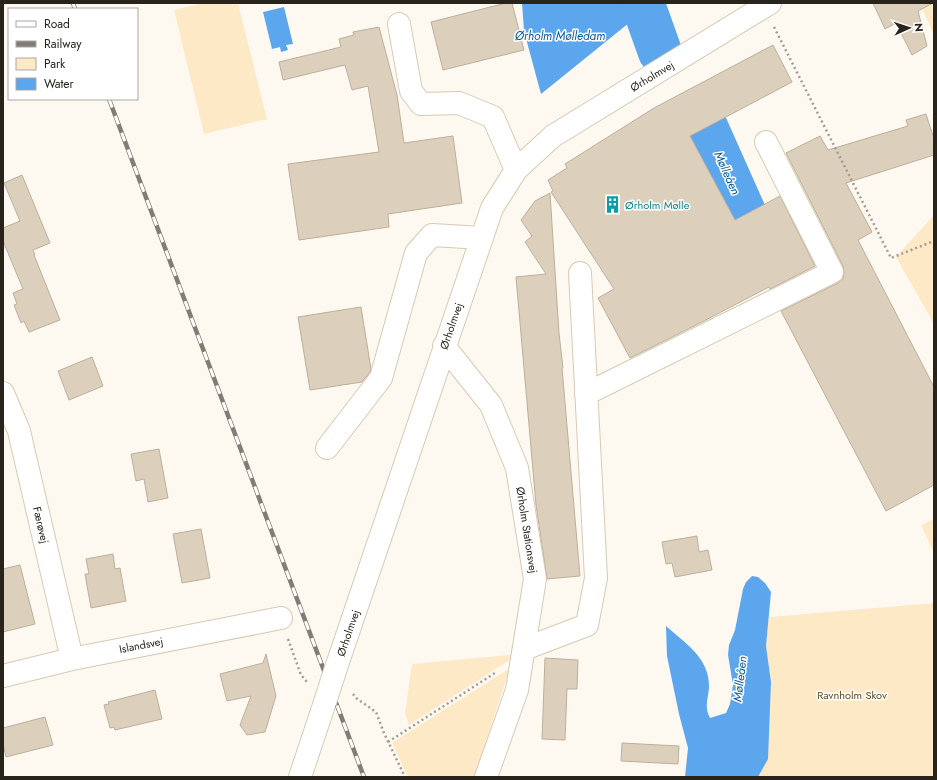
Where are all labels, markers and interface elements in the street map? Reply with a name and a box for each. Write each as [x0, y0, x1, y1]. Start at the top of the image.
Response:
legend [8, 8, 138, 100]
north arrow [889, 8, 929, 48]
text: Road [44, 15, 70, 33]
text: N [911, 23, 927, 32]
water label: Ørholm Mølledam [515, 27, 605, 45]
text: Railway [44, 35, 82, 53]
text: Park [44, 55, 66, 73]
street label: Ørholmvej [627, 57, 677, 95]
text: Water [44, 75, 75, 93]
water label: Mølleåen [709, 148, 745, 198]
building icon: Ørholm Mølle [602, 195, 622, 215]
place label: Ørholm Mølle [625, 197, 690, 213]
street label: Ørholmvej [436, 301, 466, 351]
street label: Ørholm Stationsvej [512, 486, 542, 574]
street label: Færøvej [29, 505, 53, 545]
street label: Ørholmvej [333, 608, 363, 658]
street label: Islandsvej [118, 633, 164, 657]
water label: Mølleåen [728, 655, 752, 703]
park label: Ravnholm Skov [817, 687, 887, 703]

